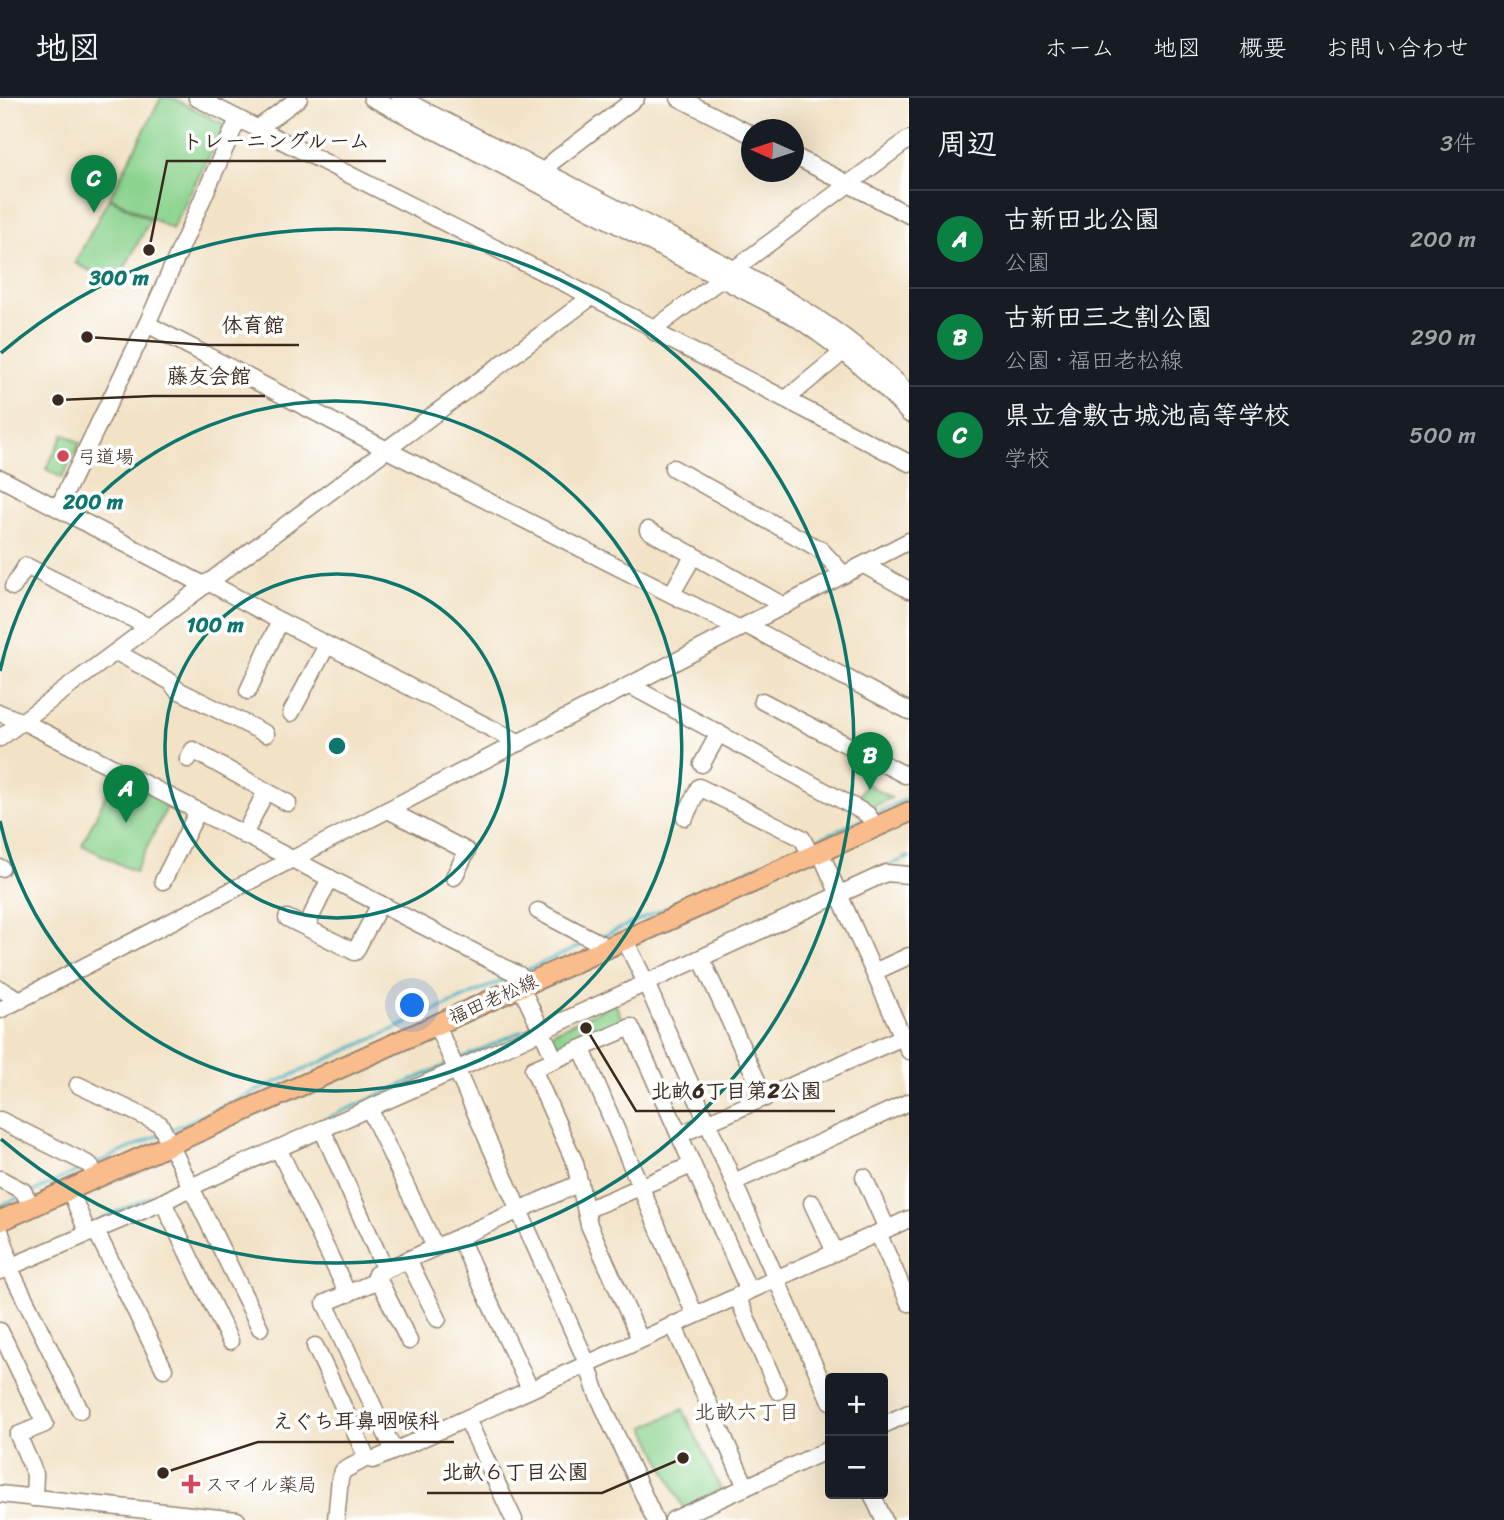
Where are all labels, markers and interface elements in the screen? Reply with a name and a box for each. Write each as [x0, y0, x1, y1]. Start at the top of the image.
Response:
text: 地図 [35, 19, 101, 77]
text: ホーム [1044, 27, 1115, 69]
text: 地図 [1153, 27, 1201, 69]
text: 概要 [1239, 27, 1287, 69]
text: お問い合わせ [1325, 27, 1469, 69]
text: 周辺 [937, 117, 997, 171]
callout: トレーニングルーム [167, 119, 386, 161]
north arrow [741, 119, 804, 182]
text: トレーニングルーム [182, 122, 370, 160]
text: 3件 [1440, 123, 1476, 164]
pin: C [71, 155, 117, 213]
text: 古新田北公園 [1004, 196, 1160, 242]
text: A [952, 219, 968, 260]
text: 200 m [1410, 219, 1476, 260]
text: 公園 [1004, 242, 1050, 283]
text: 300 m [88, 259, 150, 297]
text: 古新田三之割公園 [1004, 294, 1212, 340]
callout: 体育館 [208, 303, 299, 345]
text: 体育館 [222, 306, 285, 344]
text: B [953, 317, 967, 358]
text: 290 m [1410, 317, 1476, 358]
text: 公園 · 福田老松線 [1004, 340, 1183, 381]
callout: 藤友会館 [153, 354, 265, 396]
text: 藤友会館 [167, 357, 251, 395]
text: 県立倉敷古城池高等学校 [1004, 392, 1290, 438]
text: C [953, 415, 967, 456]
text: 500 m [1409, 415, 1476, 456]
text: 学校 [1004, 438, 1050, 479]
place label: 弓道場 [77, 440, 134, 473]
marker: 弓道場 [55, 448, 71, 464]
text: 200 m [62, 483, 124, 521]
text: 100 m [186, 606, 244, 644]
pin: B [847, 732, 893, 790]
centre of rings [325, 734, 349, 758]
pin: A [103, 765, 149, 823]
street label: 福田老松線 [443, 965, 543, 1033]
your location [395, 988, 429, 1022]
callout: 北畝6丁目第2公園 [636, 1069, 835, 1111]
text: 北畝6丁目第2公園 [650, 1072, 822, 1110]
map controls [825, 1373, 888, 1499]
button: + [825, 1373, 888, 1436]
district label: 北畝六丁目 [695, 1393, 800, 1431]
callout: えぐち耳鼻咽喉科 [258, 1400, 454, 1442]
text: えぐち耳鼻咽喉科 [272, 1402, 440, 1440]
button: − [825, 1436, 888, 1499]
callout: 北畝６丁目公園 [427, 1451, 602, 1493]
text: 北畝６丁目公園 [442, 1453, 589, 1491]
place label: スマイル薬局 [205, 1468, 317, 1501]
marker: スマイル薬局 [183, 1476, 199, 1492]

